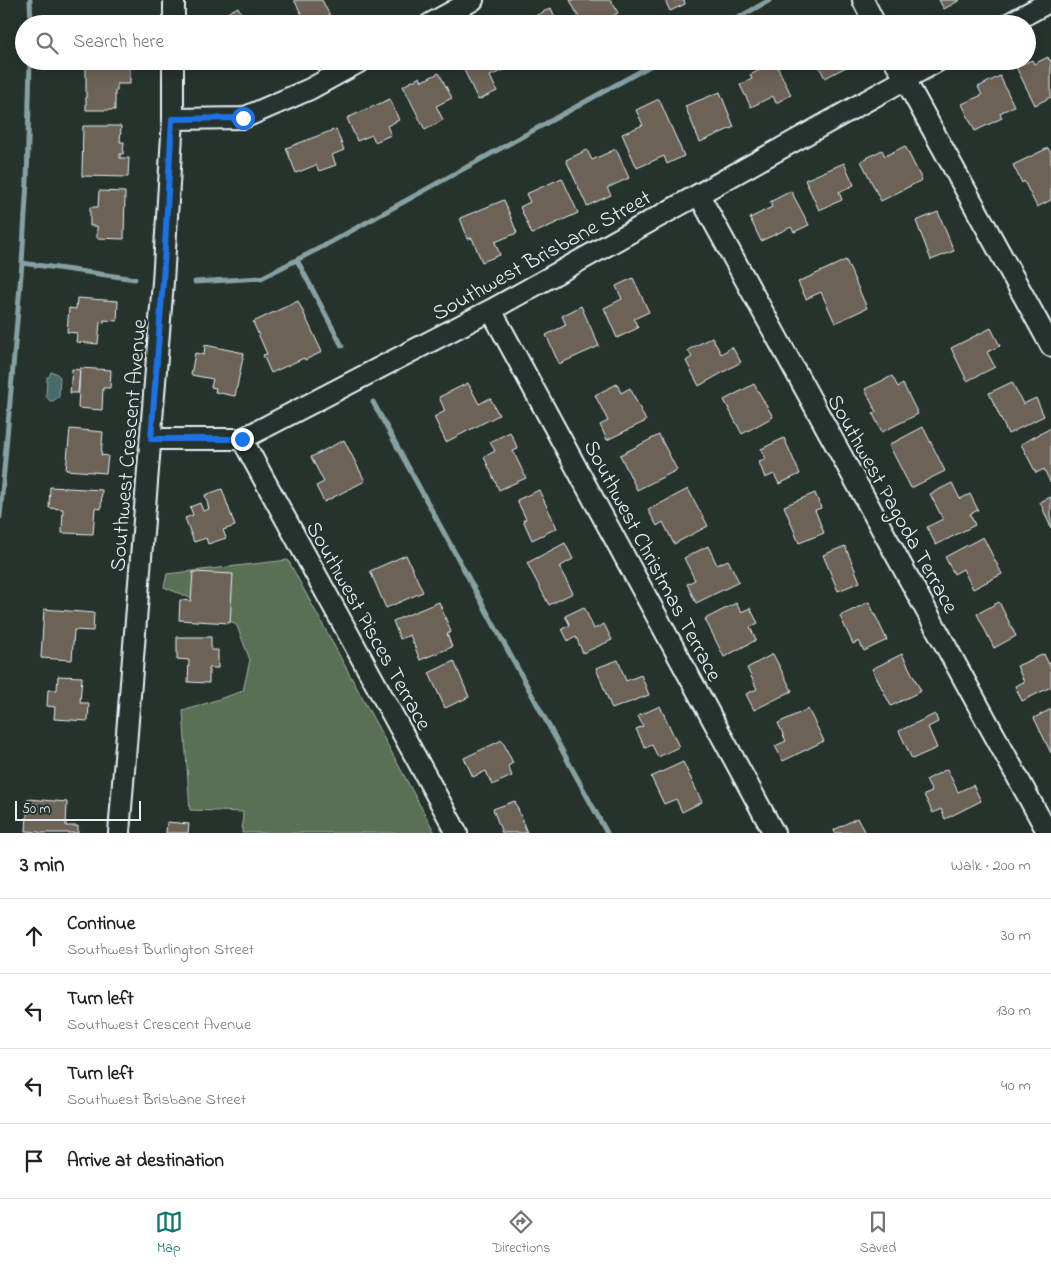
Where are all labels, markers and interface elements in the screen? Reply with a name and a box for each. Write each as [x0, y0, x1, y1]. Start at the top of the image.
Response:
search box [15, 15, 1036, 70]
icon: search [33, 29, 61, 57]
text: Search here [73, 29, 164, 56]
route start [232, 107, 255, 130]
street label: Southwest Brisbane Street [427, 183, 658, 330]
street label: Southwest Crescent Avenue [103, 318, 157, 573]
street label: Southwest Pagoda Terrace [817, 389, 965, 621]
route end [231, 428, 254, 451]
street label: Southwest Christmas Terrace [574, 435, 729, 688]
street label: Southwest Pisces Terrace [296, 516, 438, 737]
scale bar [15, 798, 141, 821]
text: 50 m [22, 799, 50, 820]
text: 3 min [20, 851, 64, 881]
text: Walk · 200 m [951, 854, 1031, 878]
text: Continue [67, 911, 135, 938]
icon: ahead [20, 922, 48, 950]
text: 30 m [1001, 924, 1031, 948]
text: Southwest Burlington Street [67, 938, 254, 962]
text: Turn left [67, 986, 134, 1013]
icon: left [20, 997, 48, 1025]
text: 130 m [996, 999, 1031, 1023]
text: Southwest Crescent Avenue [67, 1013, 251, 1037]
text: Turn left [67, 1061, 134, 1088]
icon: left [20, 1072, 48, 1100]
text: 40 m [1001, 1074, 1031, 1098]
text: Southwest Brisbane Street [67, 1088, 246, 1112]
icon: arrive [20, 1147, 48, 1175]
text: Arrive at destination [67, 1148, 224, 1175]
tab: Map [155, 1208, 183, 1259]
tab: Directions [492, 1208, 550, 1259]
tab: Saved [860, 1208, 896, 1259]

